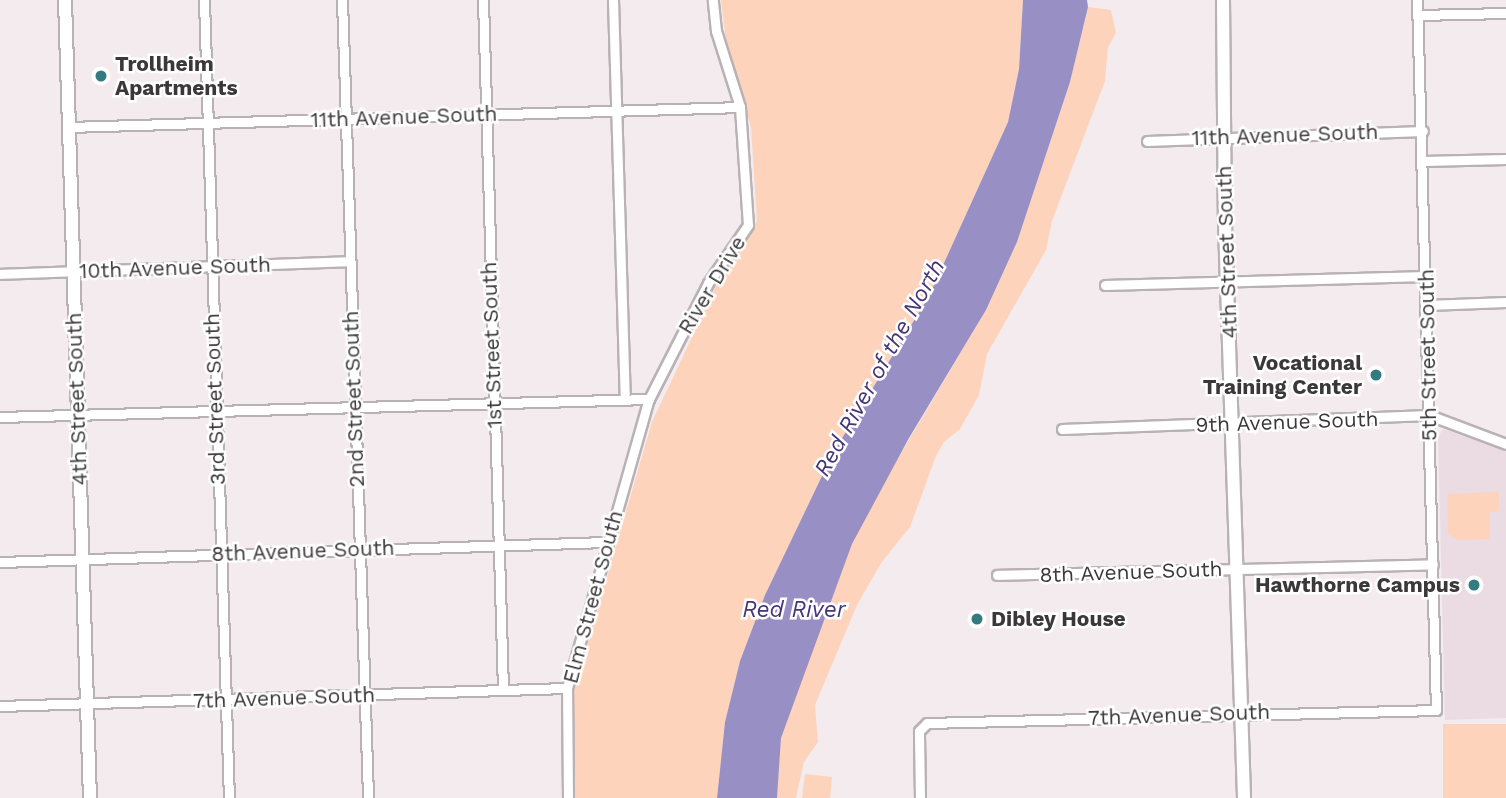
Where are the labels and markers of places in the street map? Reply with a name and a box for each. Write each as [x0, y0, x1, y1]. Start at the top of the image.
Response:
place label: Trollheim Apartments [115, 51, 238, 101]
marker: Trollheim Apartments [93, 68, 109, 84]
place label: Vocational Training Center [1203, 350, 1362, 400]
marker: Vocational Training Center [1368, 367, 1384, 383]
place label: Hawthorne Campus [1255, 572, 1460, 598]
marker: Hawthorne Campus [1466, 577, 1482, 593]
place label: Dibley House [991, 606, 1126, 632]
marker: Dibley House [969, 611, 985, 627]

